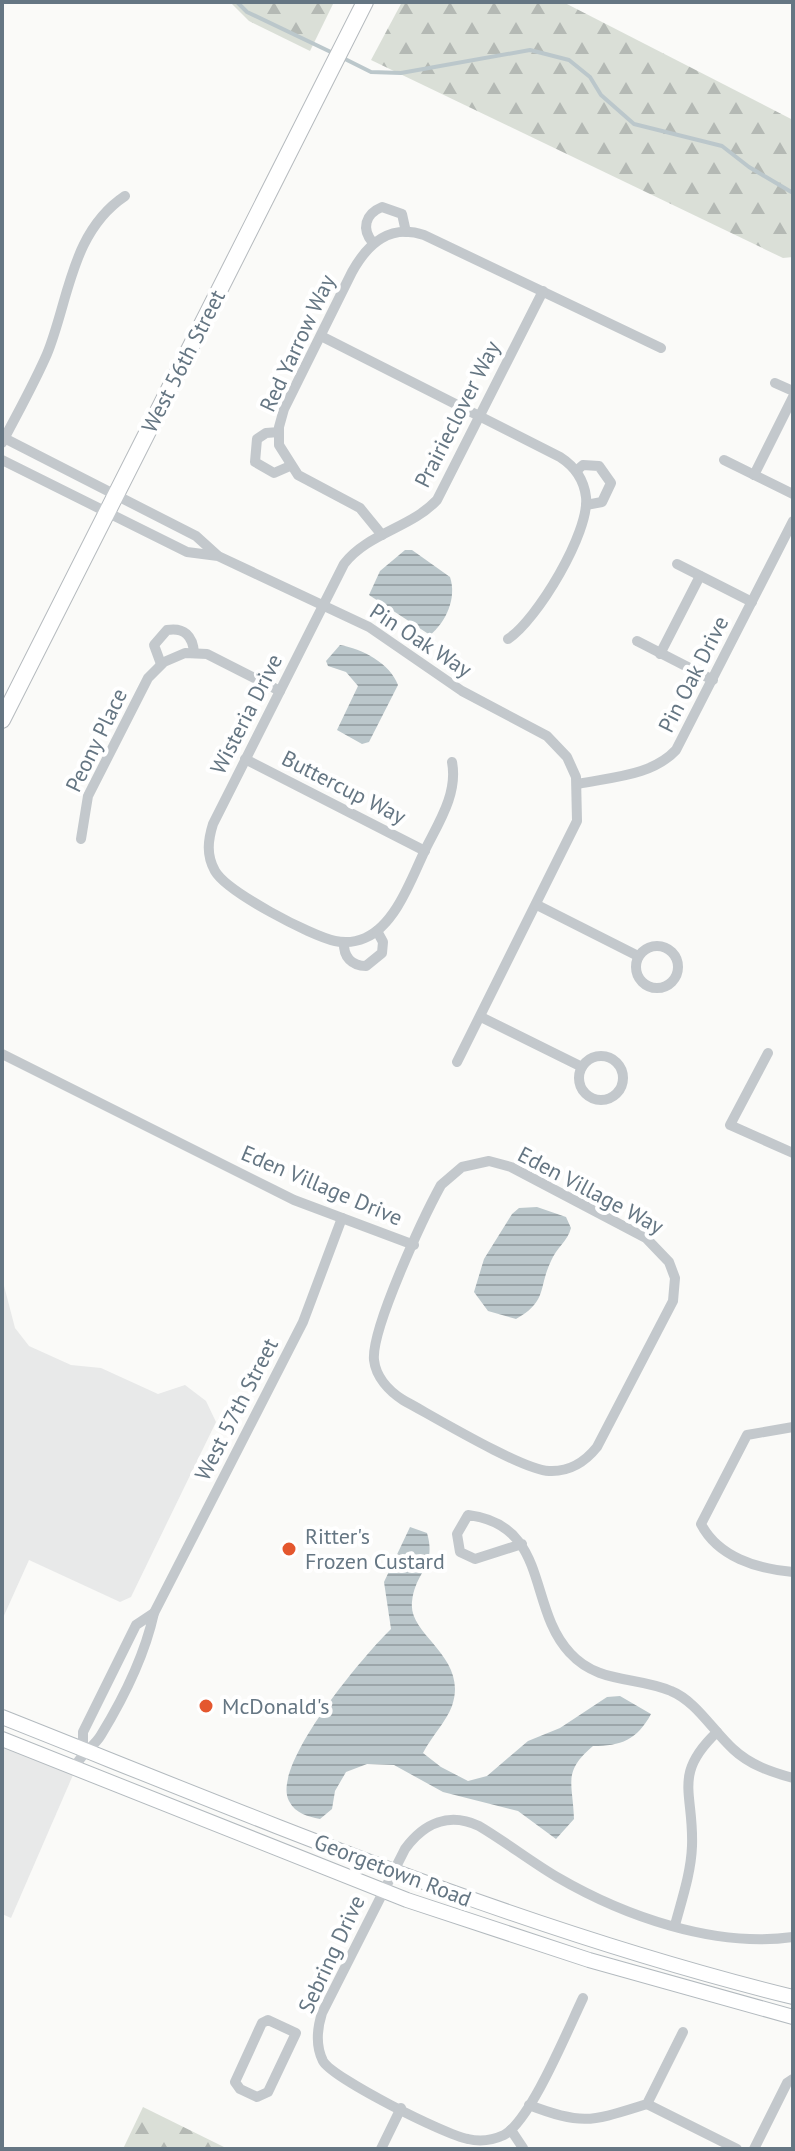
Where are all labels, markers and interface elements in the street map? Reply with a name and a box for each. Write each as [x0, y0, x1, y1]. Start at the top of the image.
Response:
street label: Red Yarrow Way [253, 269, 341, 416]
street label: West 56th Street [135, 284, 231, 437]
street label: Prairieclover Way [408, 335, 506, 492]
street label: Pin Oak Way [365, 597, 478, 684]
street label: Pin Oak Drive [652, 611, 734, 737]
street label: Wisteria Drive [204, 649, 288, 779]
street label: Peony Place [59, 684, 133, 796]
street label: Buttercup Way [277, 744, 411, 831]
street label: Eden Village Drive [237, 1138, 407, 1232]
street label: Eden Village Way [513, 1140, 669, 1241]
street label: West 57th Street [188, 1333, 284, 1485]
place label: Ritter's Frozen Custard [305, 1522, 445, 1575]
marker: Ritter's Frozen Custard [280, 1540, 298, 1558]
place label: McDonald's [222, 1692, 329, 1720]
marker: McDonald's [197, 1697, 215, 1715]
street label: Georgetown Road [310, 1827, 476, 1913]
street label: Sebring Drive [291, 1890, 371, 2018]

